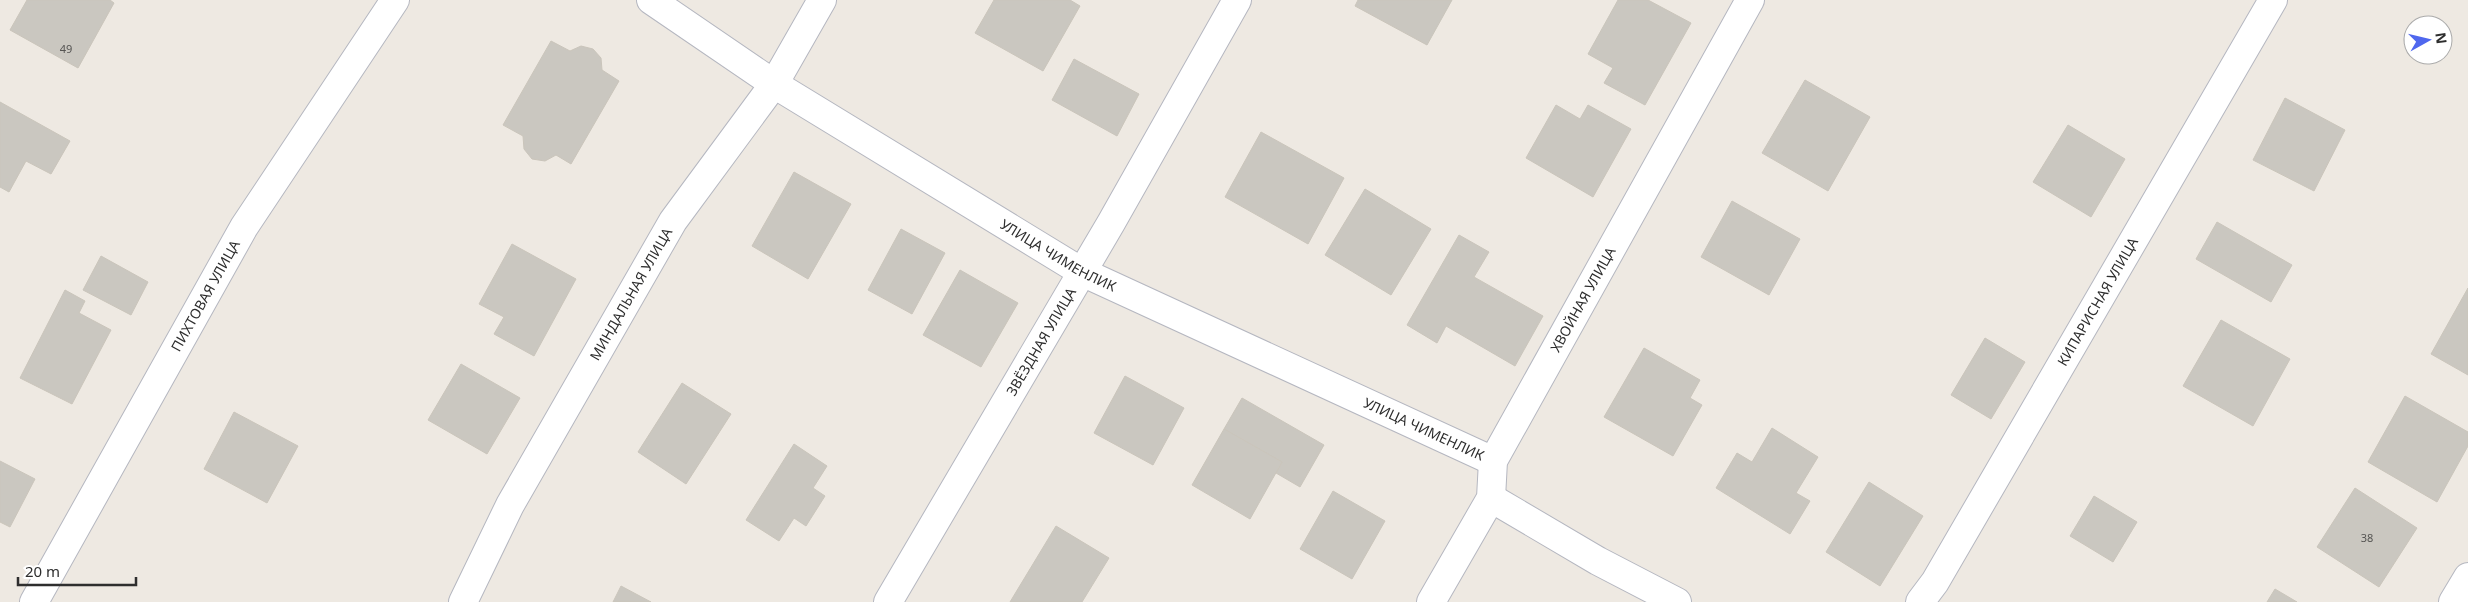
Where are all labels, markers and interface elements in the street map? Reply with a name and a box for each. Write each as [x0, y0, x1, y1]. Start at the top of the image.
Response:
north arrow [2403, 15, 2453, 65]
text: N [2431, 31, 2452, 45]
house number: 49 [60, 41, 72, 56]
street label: УЛИЦА ЧИМЕНЛИК [997, 214, 1120, 296]
street label: МИНДАЛЬНАЯ УЛИЦА [585, 224, 676, 364]
street label: КИПАРИСНАЯ УЛИЦА [2053, 234, 2142, 369]
street label: ПИХТОВАЯ УЛИЦА [166, 236, 244, 355]
street label: ХВОЙНАЯ УЛИЦА [1546, 243, 1620, 355]
street label: ЗВЁЗДНАЯ УЛИЦА [1002, 284, 1080, 399]
street label: УЛИЦА ЧИМЕНЛИК [1361, 393, 1488, 465]
house number: 38 [2361, 530, 2373, 545]
scale bar [18, 554, 135, 586]
text: 20 m [25, 561, 60, 581]

